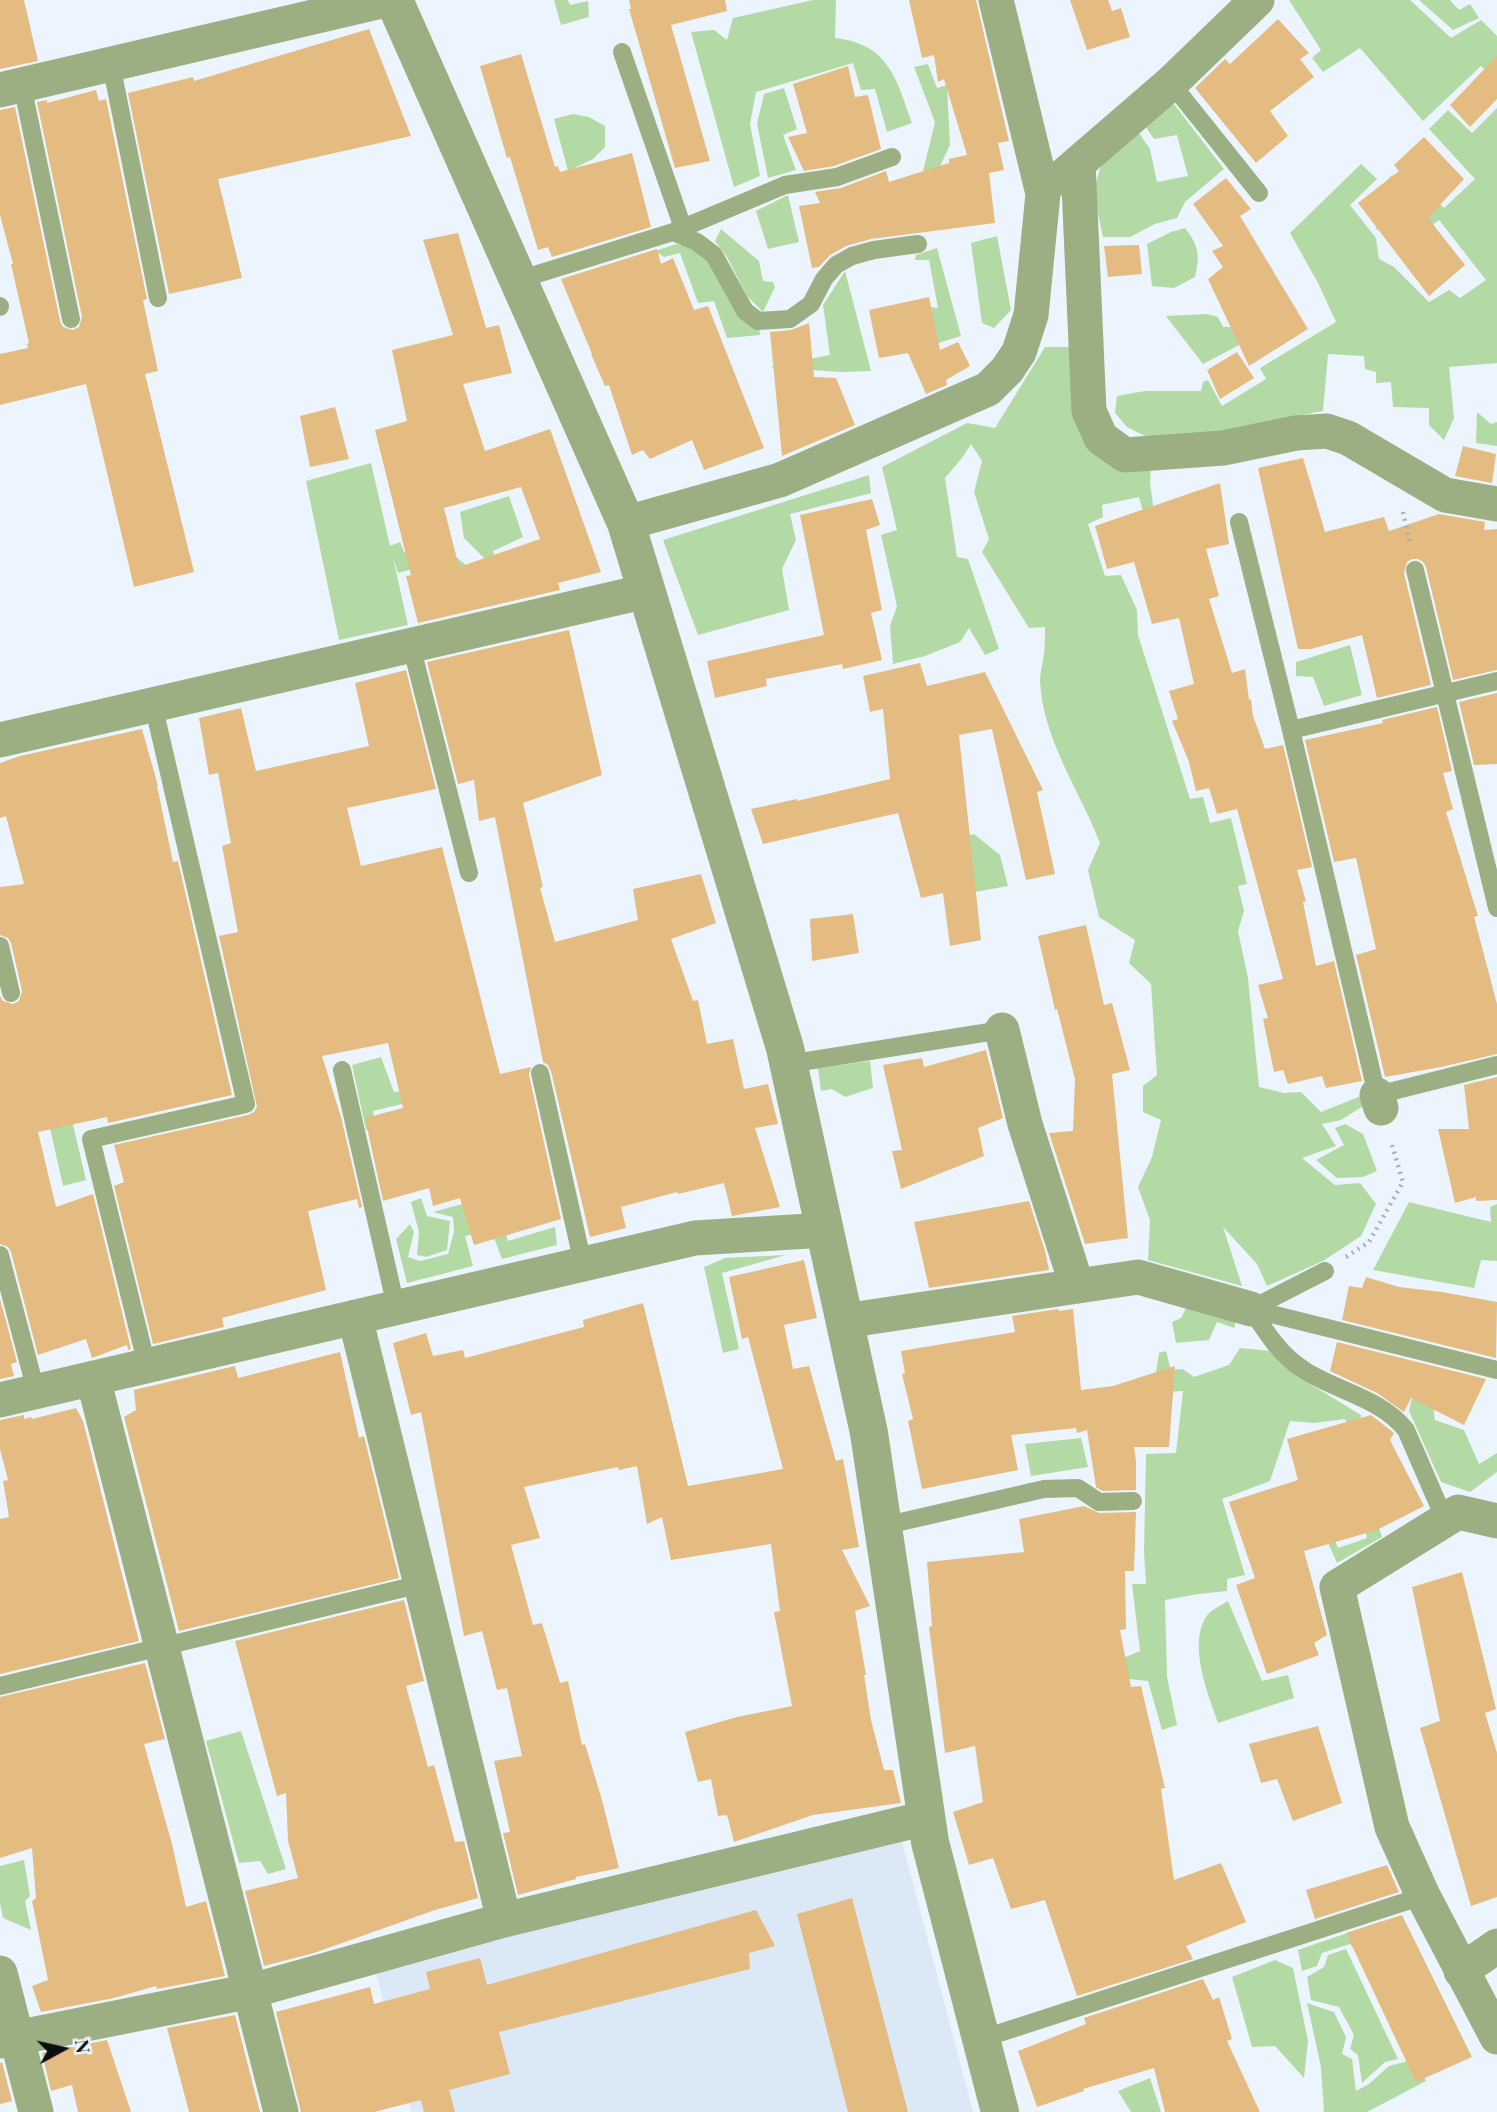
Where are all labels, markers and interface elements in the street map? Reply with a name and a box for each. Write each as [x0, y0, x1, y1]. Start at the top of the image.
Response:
north arrow [28, 2014, 98, 2084]
text: N [70, 2037, 98, 2055]

